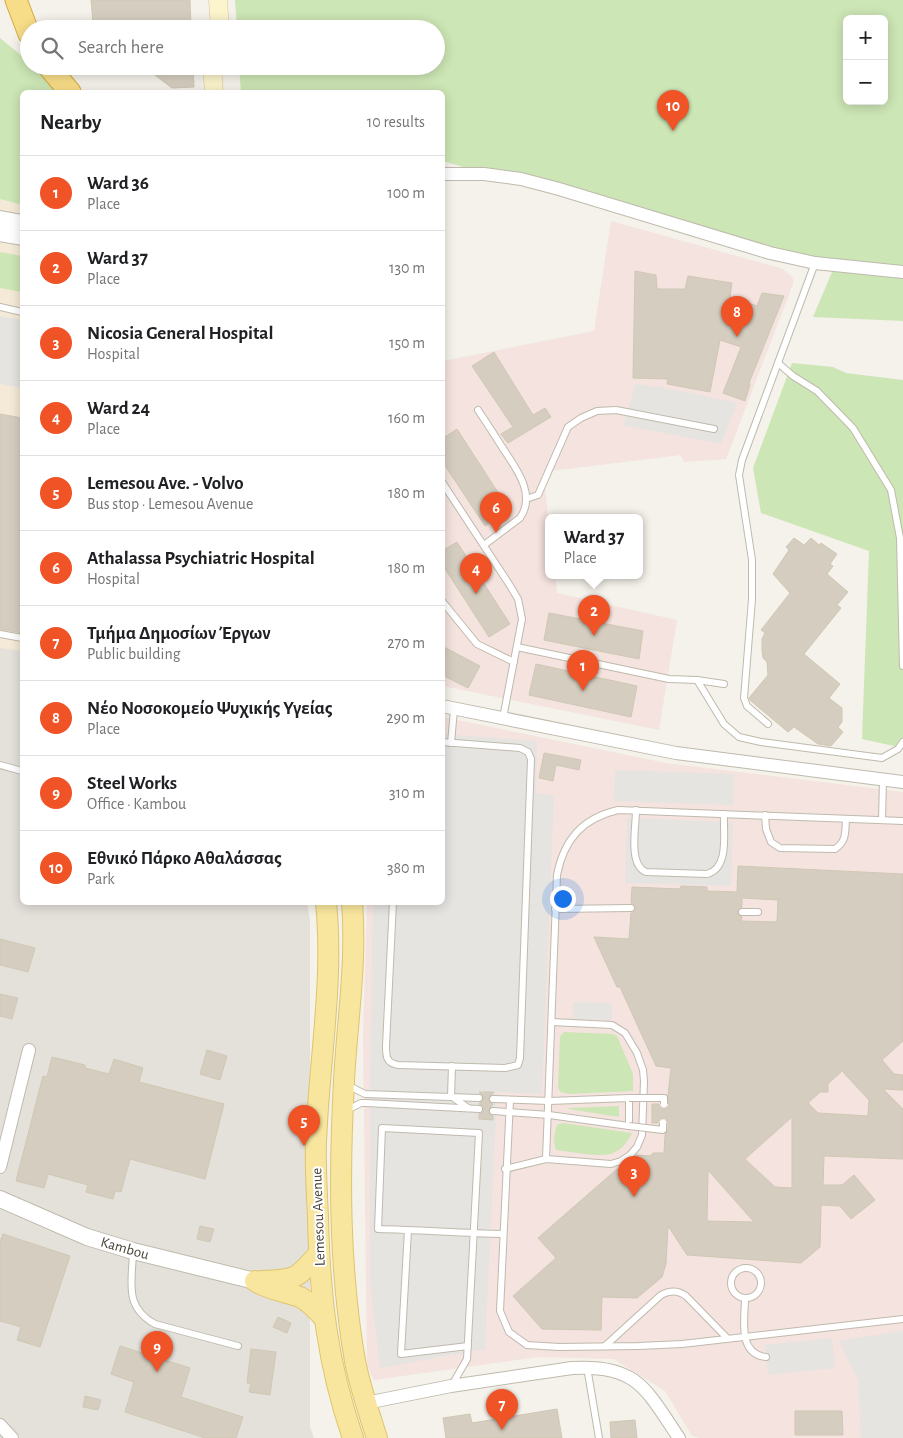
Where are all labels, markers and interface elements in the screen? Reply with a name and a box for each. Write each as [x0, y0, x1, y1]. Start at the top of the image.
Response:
map controls [843, 15, 888, 105]
button: + [843, 15, 888, 60]
search box [20, 20, 445, 75]
icon: search [38, 34, 66, 62]
text: Search here [78, 38, 164, 57]
button: − [843, 60, 888, 105]
pin: 10 [657, 90, 689, 131]
text: Nearby [40, 112, 101, 133]
text: 10 results [367, 114, 425, 130]
text: Ward 36 [87, 174, 149, 193]
text: 1 [53, 185, 59, 201]
text: 100 m [387, 185, 425, 201]
text: Place [87, 196, 120, 212]
text: Ward 37 [87, 249, 148, 268]
text: 2 [52, 260, 60, 276]
text: 130 m [389, 260, 425, 276]
text: Place [87, 271, 120, 287]
pin: 8 [721, 296, 753, 337]
text: Nicosia General Hospital [87, 324, 274, 343]
text: 3 [53, 335, 59, 351]
text: 150 m [389, 335, 425, 351]
text: Hospital [87, 346, 140, 362]
text: Ward 24 [87, 399, 150, 418]
text: 4 [52, 410, 60, 426]
text: 160 m [388, 410, 425, 426]
text: Place [87, 421, 120, 437]
text: Lemesou Ave. - Volvo [87, 474, 244, 493]
text: 5 [53, 485, 59, 501]
text: 180 m [388, 485, 425, 501]
pin: 6 [480, 492, 512, 533]
text: Bus stop · Lemesou Avenue [87, 496, 253, 512]
popup [545, 514, 643, 579]
text: Ward 37 [564, 528, 624, 547]
text: Athalassa Psychiatric Hospital [87, 549, 315, 568]
text: Place [564, 550, 597, 566]
pin: 4 [460, 553, 492, 594]
text: 6 [52, 560, 60, 576]
text: 180 m [388, 560, 425, 576]
text: Hospital [87, 571, 140, 587]
pin: 2 [578, 595, 610, 636]
text: Τμήμα Δημοσίων Έργων [87, 624, 271, 643]
text: 7 [53, 635, 59, 651]
text: 270 m [387, 635, 425, 651]
text: Public building [87, 646, 181, 662]
pin: 1 [567, 650, 599, 691]
text: Νέο Νοσοκομείο Ψυχικής Υγείας [87, 699, 332, 718]
text: 8 [52, 710, 60, 726]
text: 290 m [386, 710, 425, 726]
text: Place [87, 721, 120, 737]
text: Steel Works [87, 774, 177, 793]
text: 9 [52, 785, 60, 801]
text: 310 m [389, 785, 425, 801]
text: Office · Kambou [87, 796, 186, 812]
text: Εθνικό Πάρκο Αθαλάσσας [87, 849, 282, 868]
text: 10 [49, 860, 63, 876]
text: 380 m [387, 860, 425, 876]
text: Park [87, 871, 115, 887]
your location [550, 886, 576, 912]
pin: 5 [288, 1105, 320, 1146]
pin: 3 [618, 1156, 650, 1197]
street label: Lemesou Avenue [309, 1167, 328, 1267]
street label: Kambou [99, 1234, 151, 1263]
pin: 9 [141, 1331, 173, 1372]
pin: 7 [486, 1389, 518, 1430]

